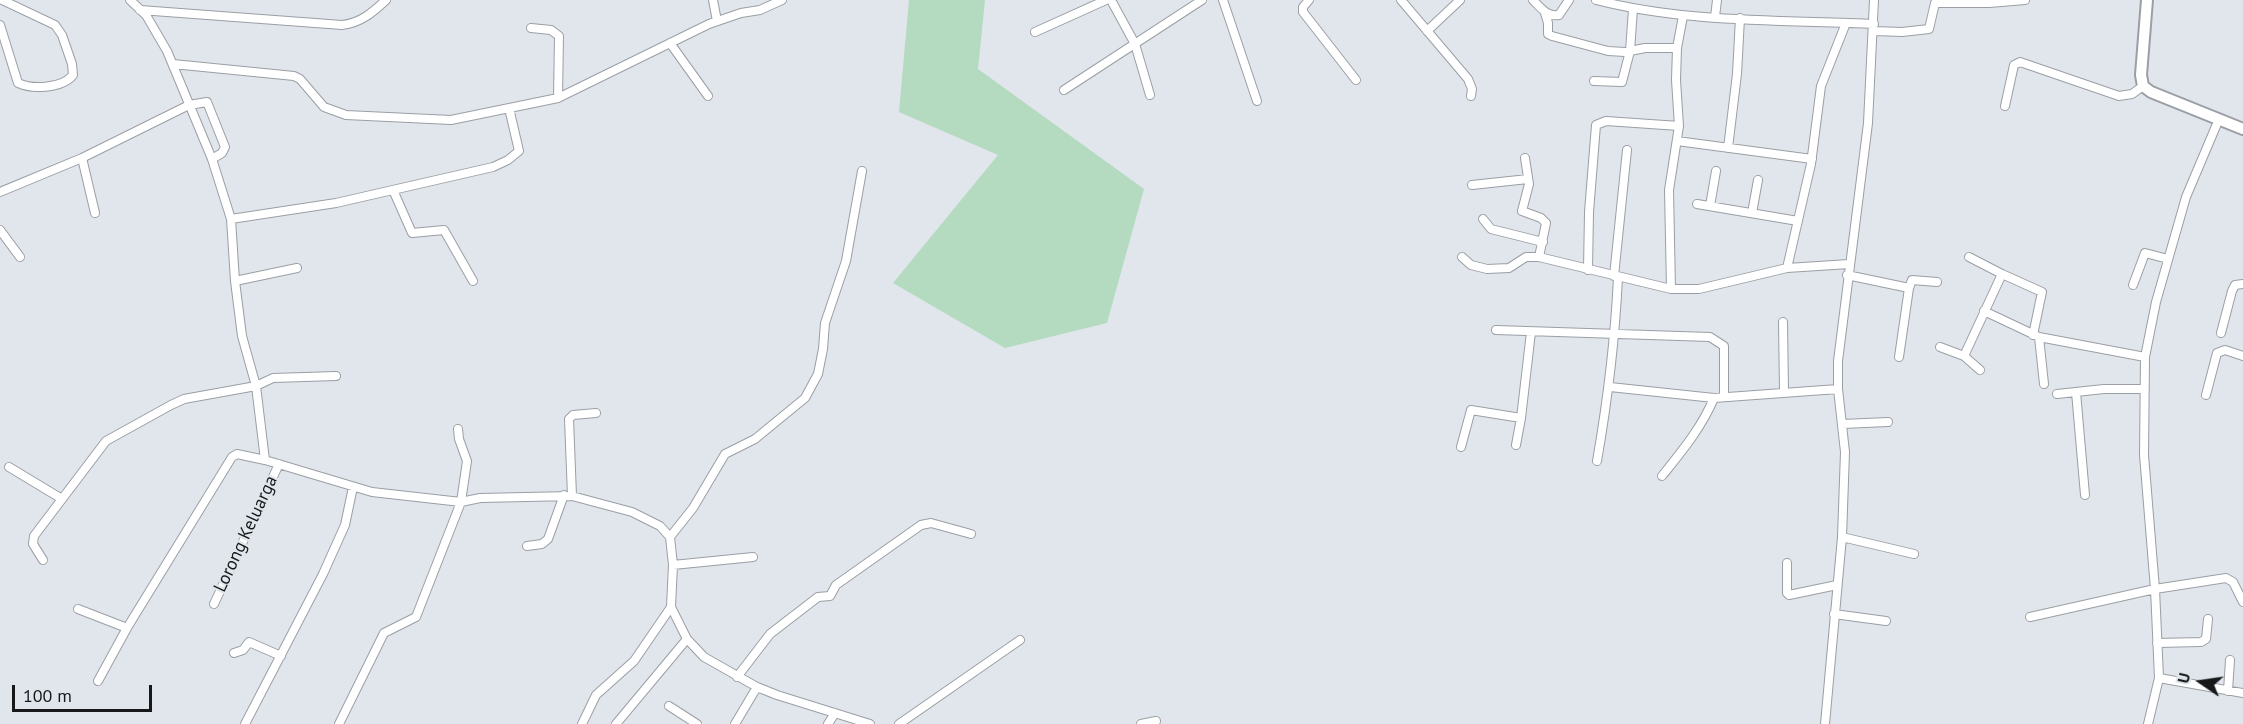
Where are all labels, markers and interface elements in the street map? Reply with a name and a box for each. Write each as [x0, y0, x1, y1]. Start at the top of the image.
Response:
street label: Lorong Keluarga [210, 472, 282, 596]
north arrow [2171, 652, 2231, 712]
text: U [2173, 671, 2194, 685]
scale bar [15, 673, 154, 711]
text: 100 m [23, 684, 72, 707]

